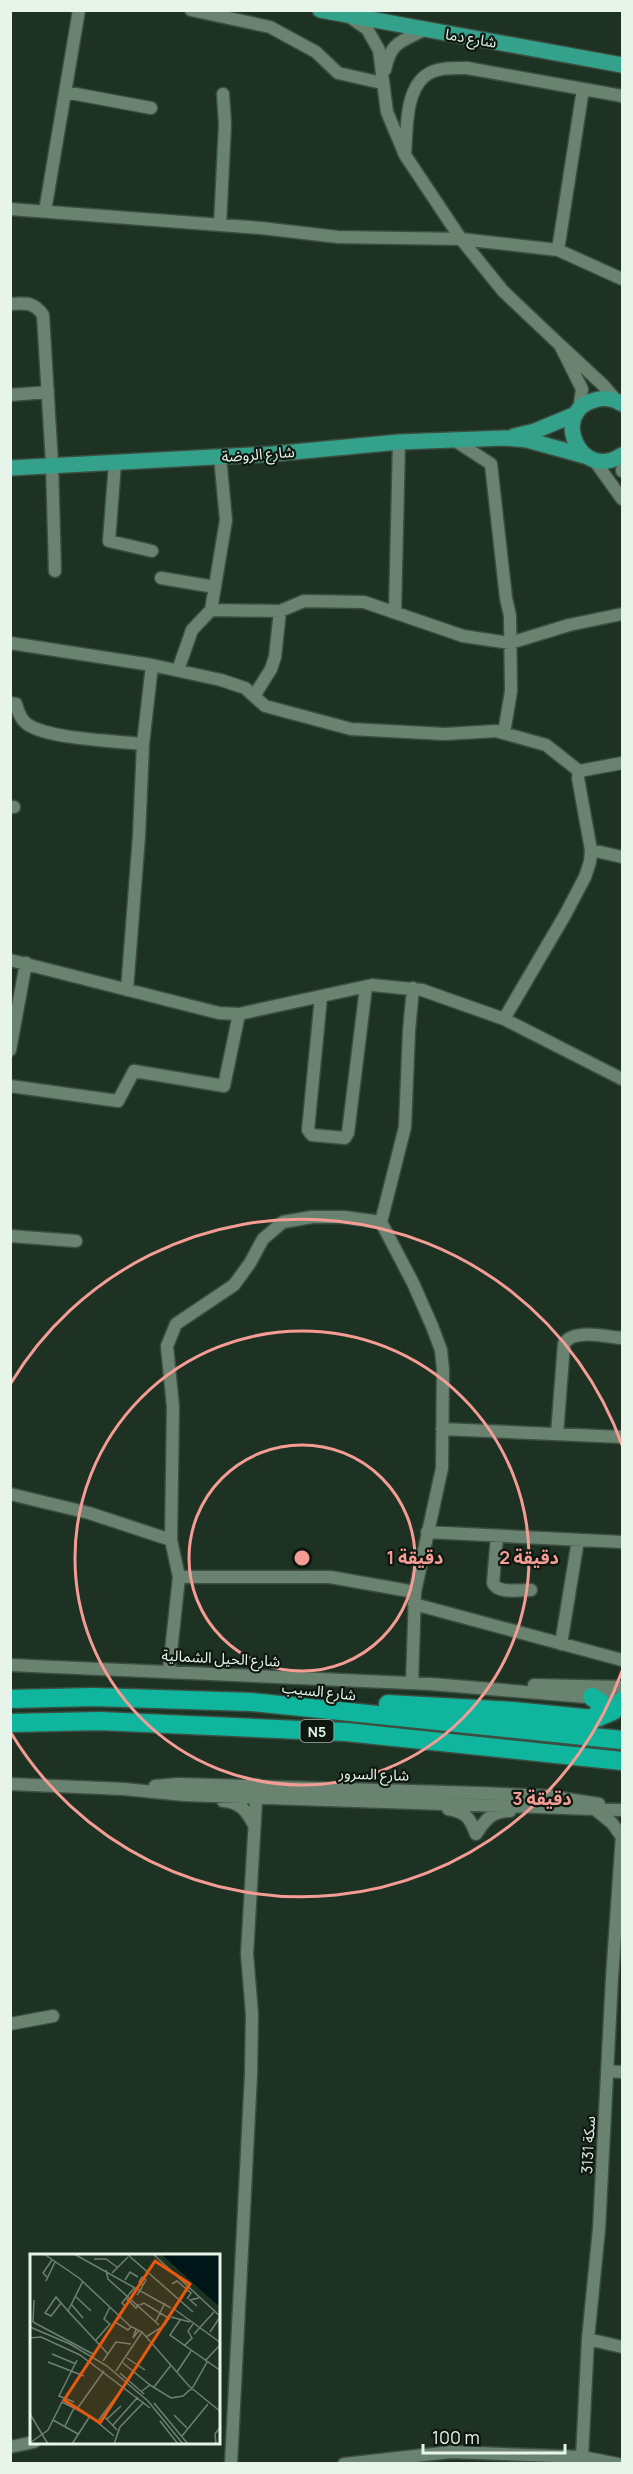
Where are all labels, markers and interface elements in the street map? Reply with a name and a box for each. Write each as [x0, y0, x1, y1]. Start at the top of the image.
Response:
street label: شارع دما [443, 23, 498, 55]
street label: شارع الروضة [221, 441, 296, 469]
text: 1 دقيقة [387, 1545, 443, 1569]
text: 2 دقيقة [499, 1545, 559, 1569]
centre of rings [292, 1548, 312, 1568]
street label: شارع الحيل الشمالية [161, 1644, 281, 1674]
street label: شارع السيب [281, 1677, 357, 1707]
road number: N5 [300, 1720, 334, 1742]
street label: شارع السرور [337, 1762, 410, 1788]
text: 3 دقيقة [512, 1786, 572, 1810]
street label: سكة 3131 [576, 2115, 600, 2174]
inset map [30, 2254, 220, 2444]
scale bar [423, 2417, 566, 2455]
text: 100 m [432, 2425, 480, 2449]

